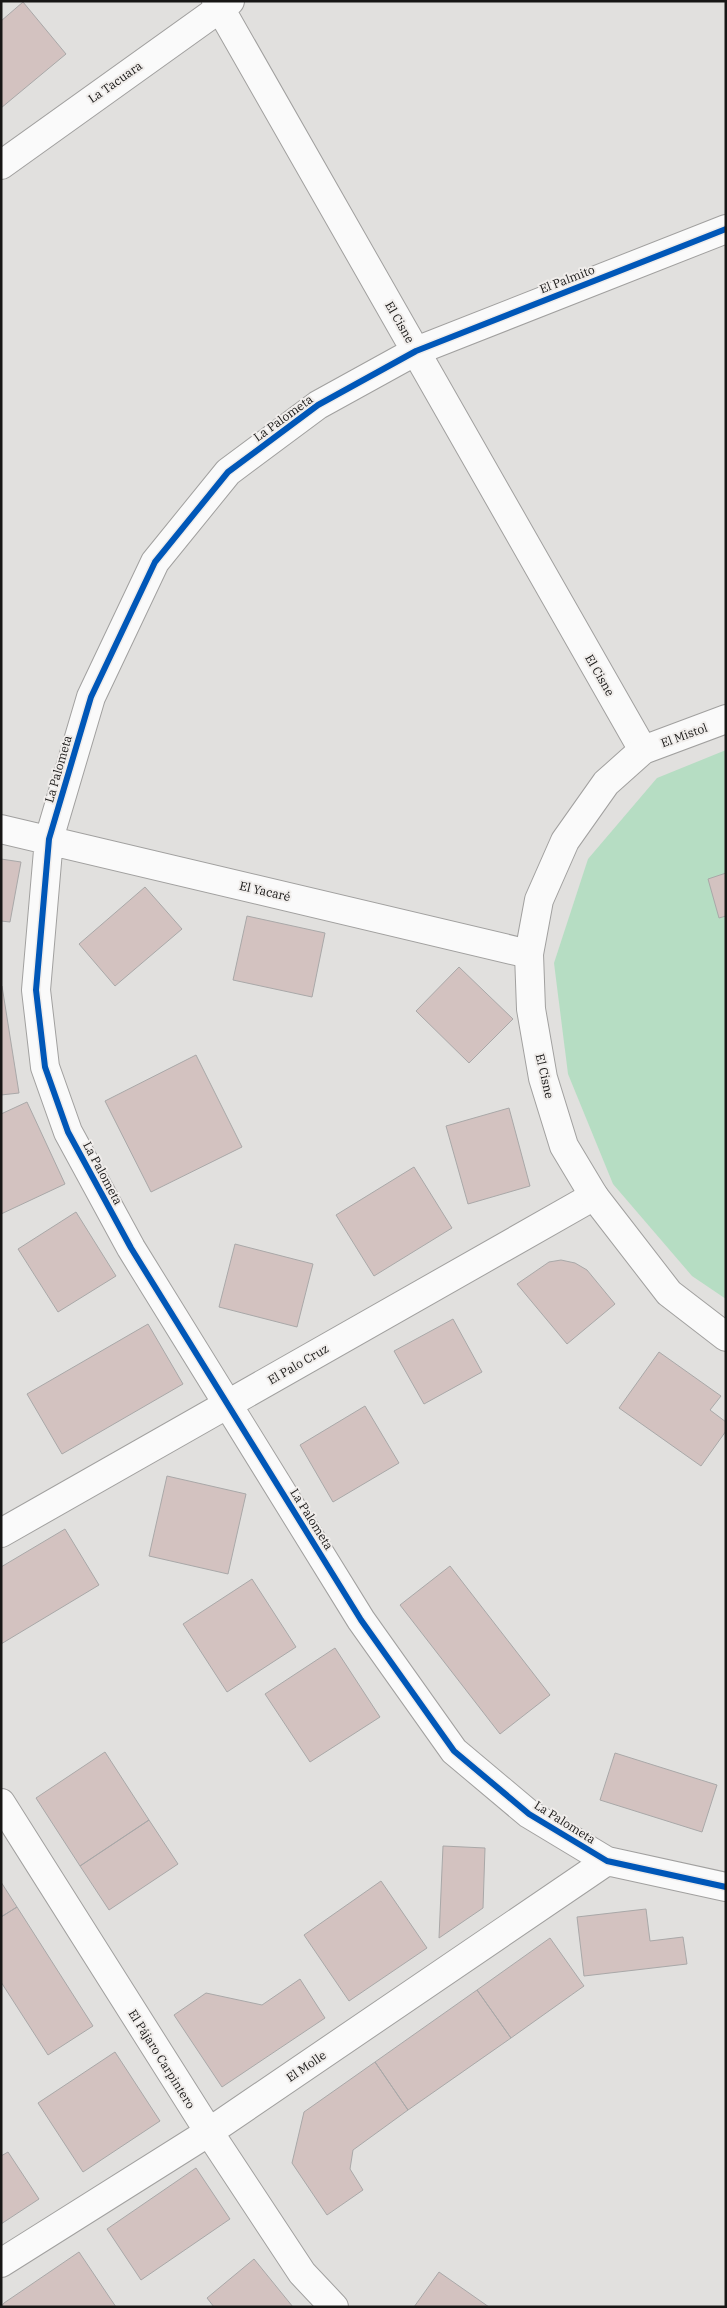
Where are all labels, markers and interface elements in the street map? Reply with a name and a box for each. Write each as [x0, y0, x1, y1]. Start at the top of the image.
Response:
street label: La Tacuara [85, 58, 145, 106]
street label: El Palmito [537, 262, 597, 296]
street label: El Cisne [382, 299, 418, 345]
street label: La Palometa [251, 391, 316, 444]
street label: El Cisne [582, 652, 618, 698]
street label: El Mistol [659, 719, 710, 750]
street label: La Palometa [41, 733, 75, 804]
street label: El Yacaré [238, 878, 292, 904]
street label: El Cisne [533, 1052, 557, 1100]
street label: La Palometa [80, 1139, 126, 1208]
street label: El Palo Cruz [265, 1341, 331, 1387]
street label: La Palometa [287, 1486, 337, 1553]
street label: La Palometa [532, 1797, 599, 1847]
street label: El Pájaro Carpintero [125, 2007, 199, 2112]
street label: El Molle [283, 2047, 329, 2085]

